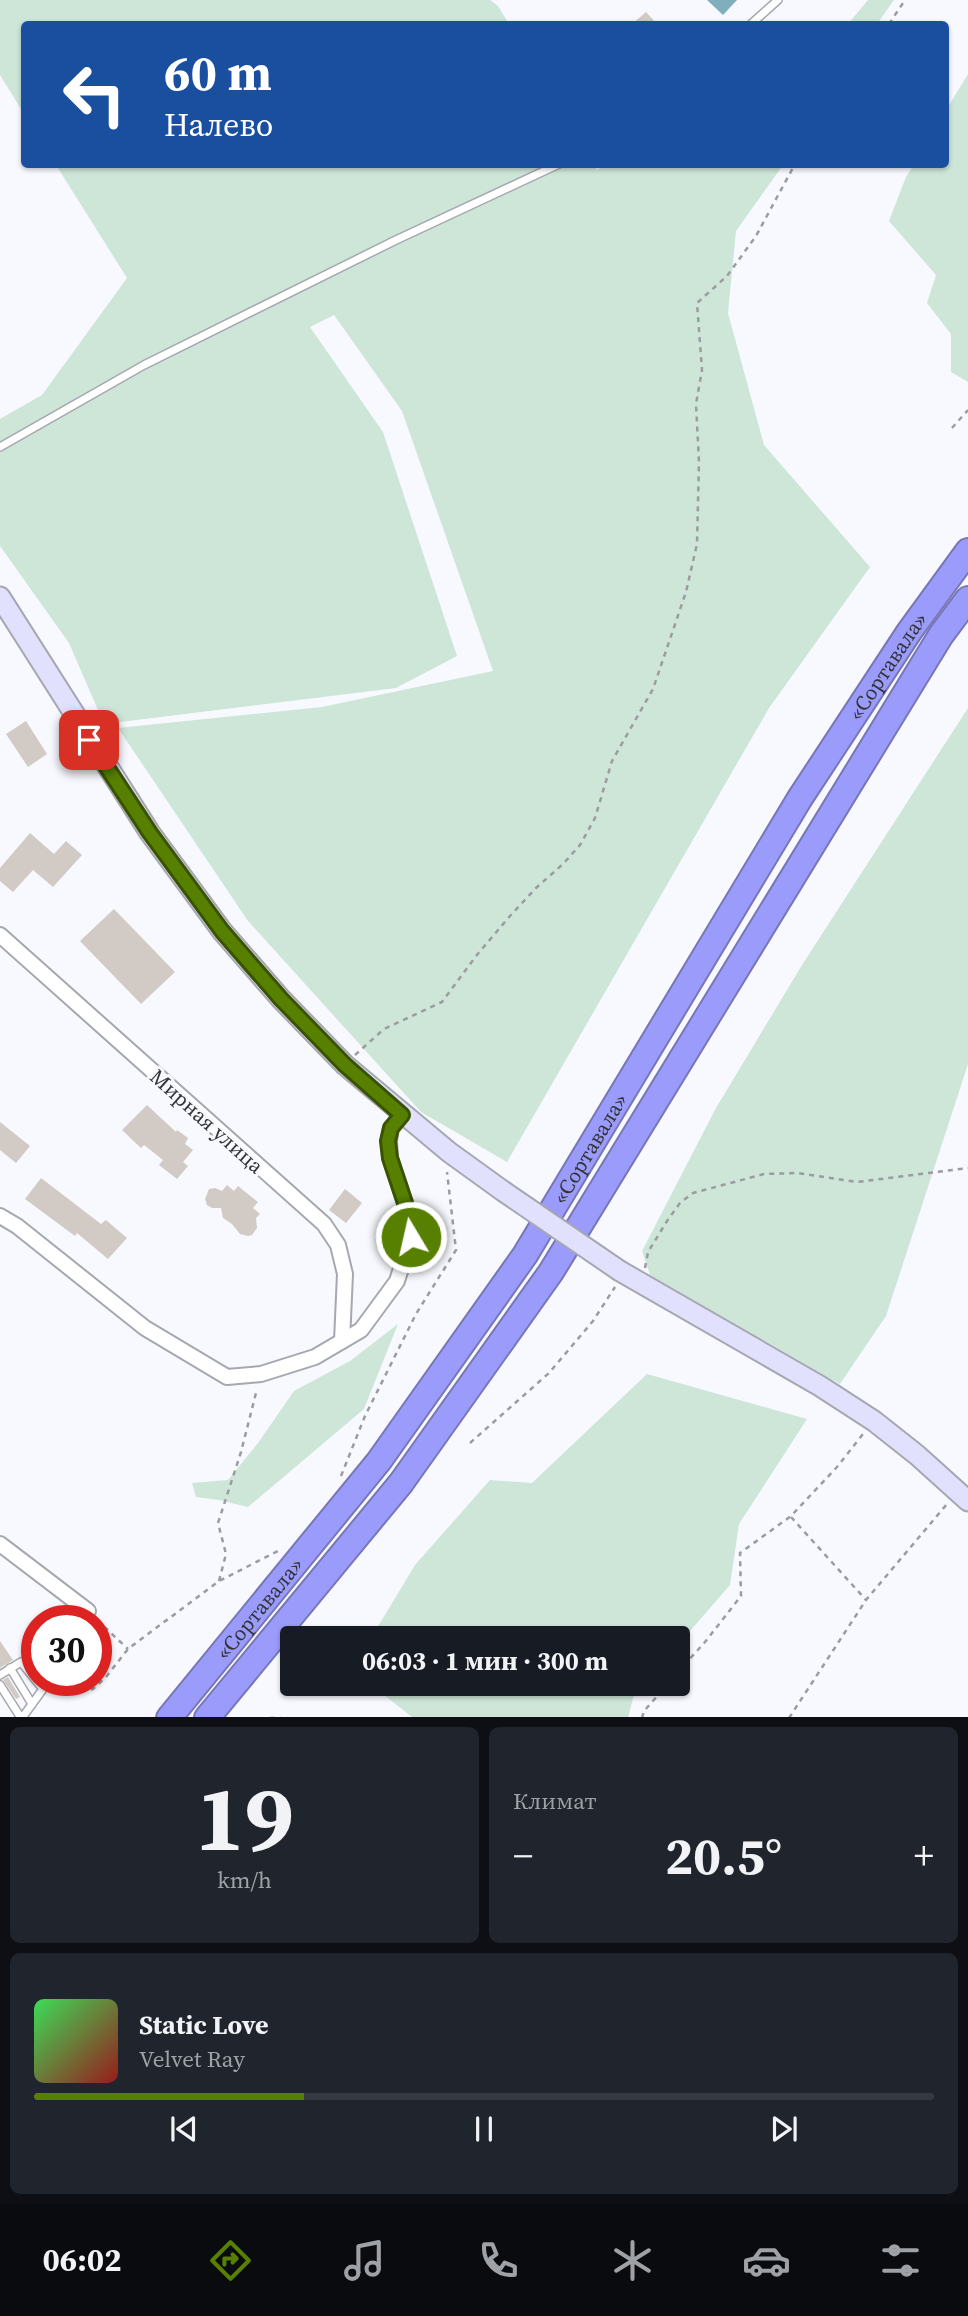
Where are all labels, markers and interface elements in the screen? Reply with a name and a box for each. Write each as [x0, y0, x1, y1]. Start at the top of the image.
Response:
text: 60 m [164, 39, 272, 106]
icon: left [49, 49, 140, 140]
text: Налево [164, 103, 273, 147]
street label: «Сортавала» [841, 606, 933, 725]
pin [59, 710, 119, 770]
icon: arrive [70, 721, 108, 759]
street label: Мирная улица [144, 1062, 270, 1180]
street label: «Сортавала» [545, 1088, 633, 1209]
position arrow [374, 1200, 448, 1274]
street label: «Сортавала» [209, 1551, 309, 1665]
speed limit sign: 30 [21, 1605, 112, 1696]
text: 06:03 · 1 мин · 300 m [362, 1643, 608, 1679]
text: 19 [195, 1756, 294, 1880]
text: Климат [513, 1785, 597, 1817]
text: 20.5° [665, 1820, 782, 1891]
text: − [513, 1830, 533, 1882]
text: + [914, 1830, 934, 1882]
text: km/h [217, 1864, 272, 1896]
text: Static Love [139, 2007, 268, 2043]
text: Velvet Ray [139, 2043, 245, 2075]
icon: previous [165, 2110, 203, 2148]
icon: pause [465, 2110, 503, 2148]
icon: next [765, 2110, 803, 2148]
icon: directions [206, 2236, 255, 2285]
icon: music [340, 2236, 389, 2285]
icon: phone [474, 2236, 523, 2285]
icon: climate [608, 2236, 657, 2285]
icon: car [742, 2236, 791, 2285]
icon: filters [876, 2236, 925, 2285]
text: 06:02 [43, 2238, 121, 2282]

